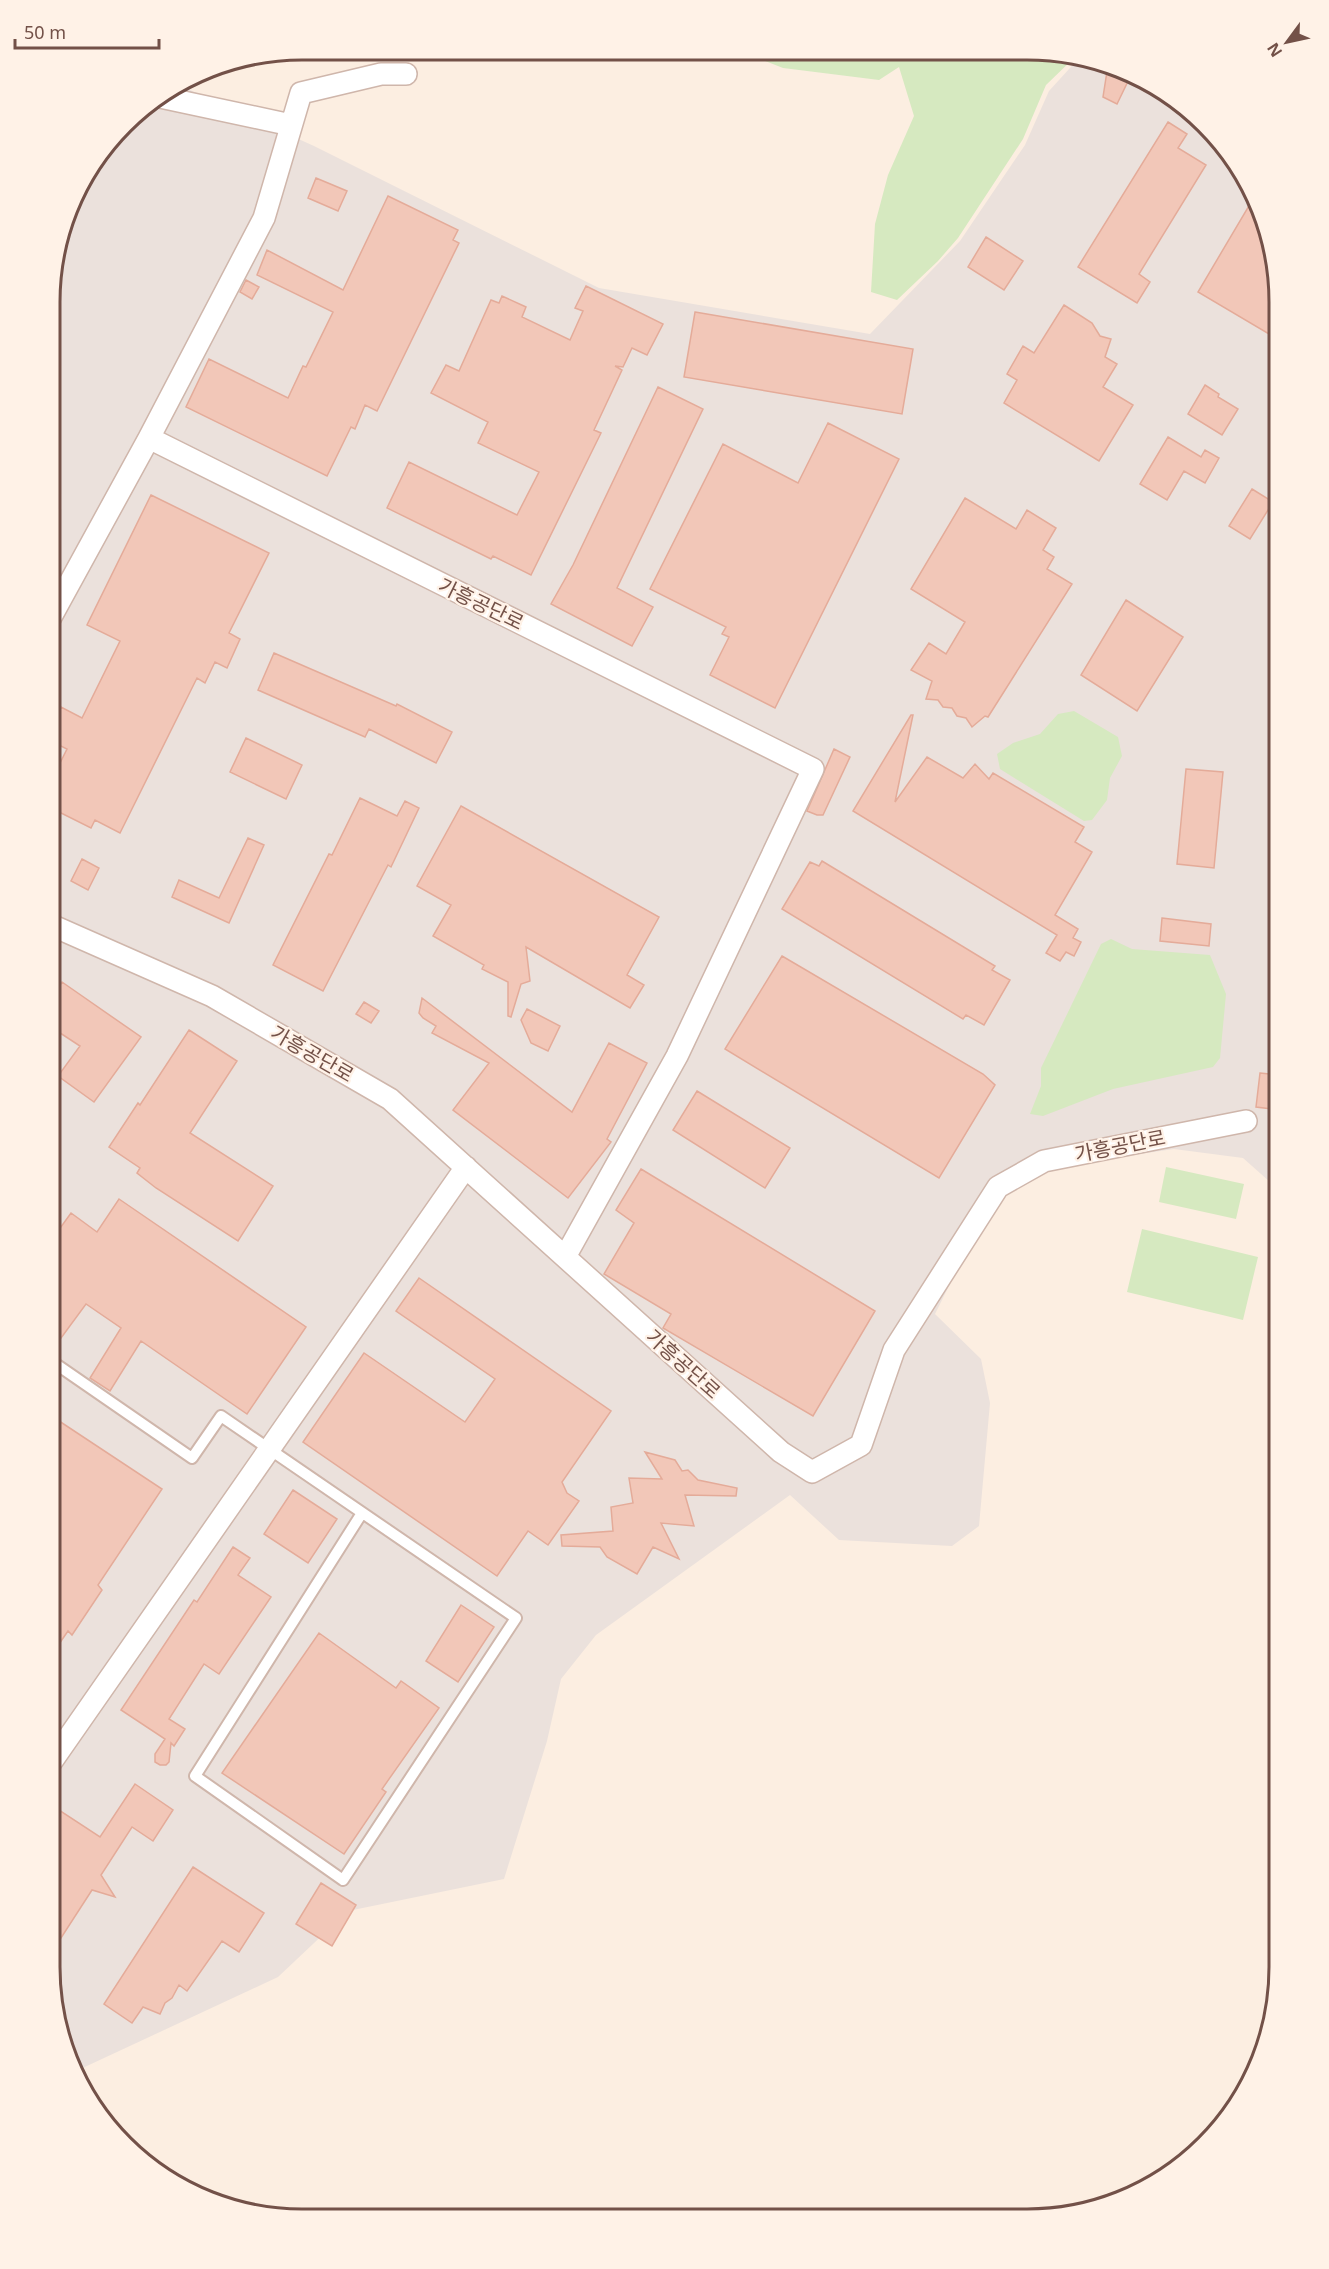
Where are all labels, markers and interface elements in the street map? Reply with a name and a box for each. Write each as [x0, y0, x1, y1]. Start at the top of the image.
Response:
scale bar [15, 12, 159, 50]
north arrow [1257, 12, 1317, 72]
text: 50 m [24, 20, 66, 44]
text: N [1262, 39, 1287, 62]
street label: 가흥공단로 [434, 571, 528, 636]
street label: 가흥공단로 [266, 1019, 359, 1088]
street label: 가흥공단로 [1072, 1123, 1168, 1168]
street label: 가흥공단로 [640, 1323, 727, 1404]

